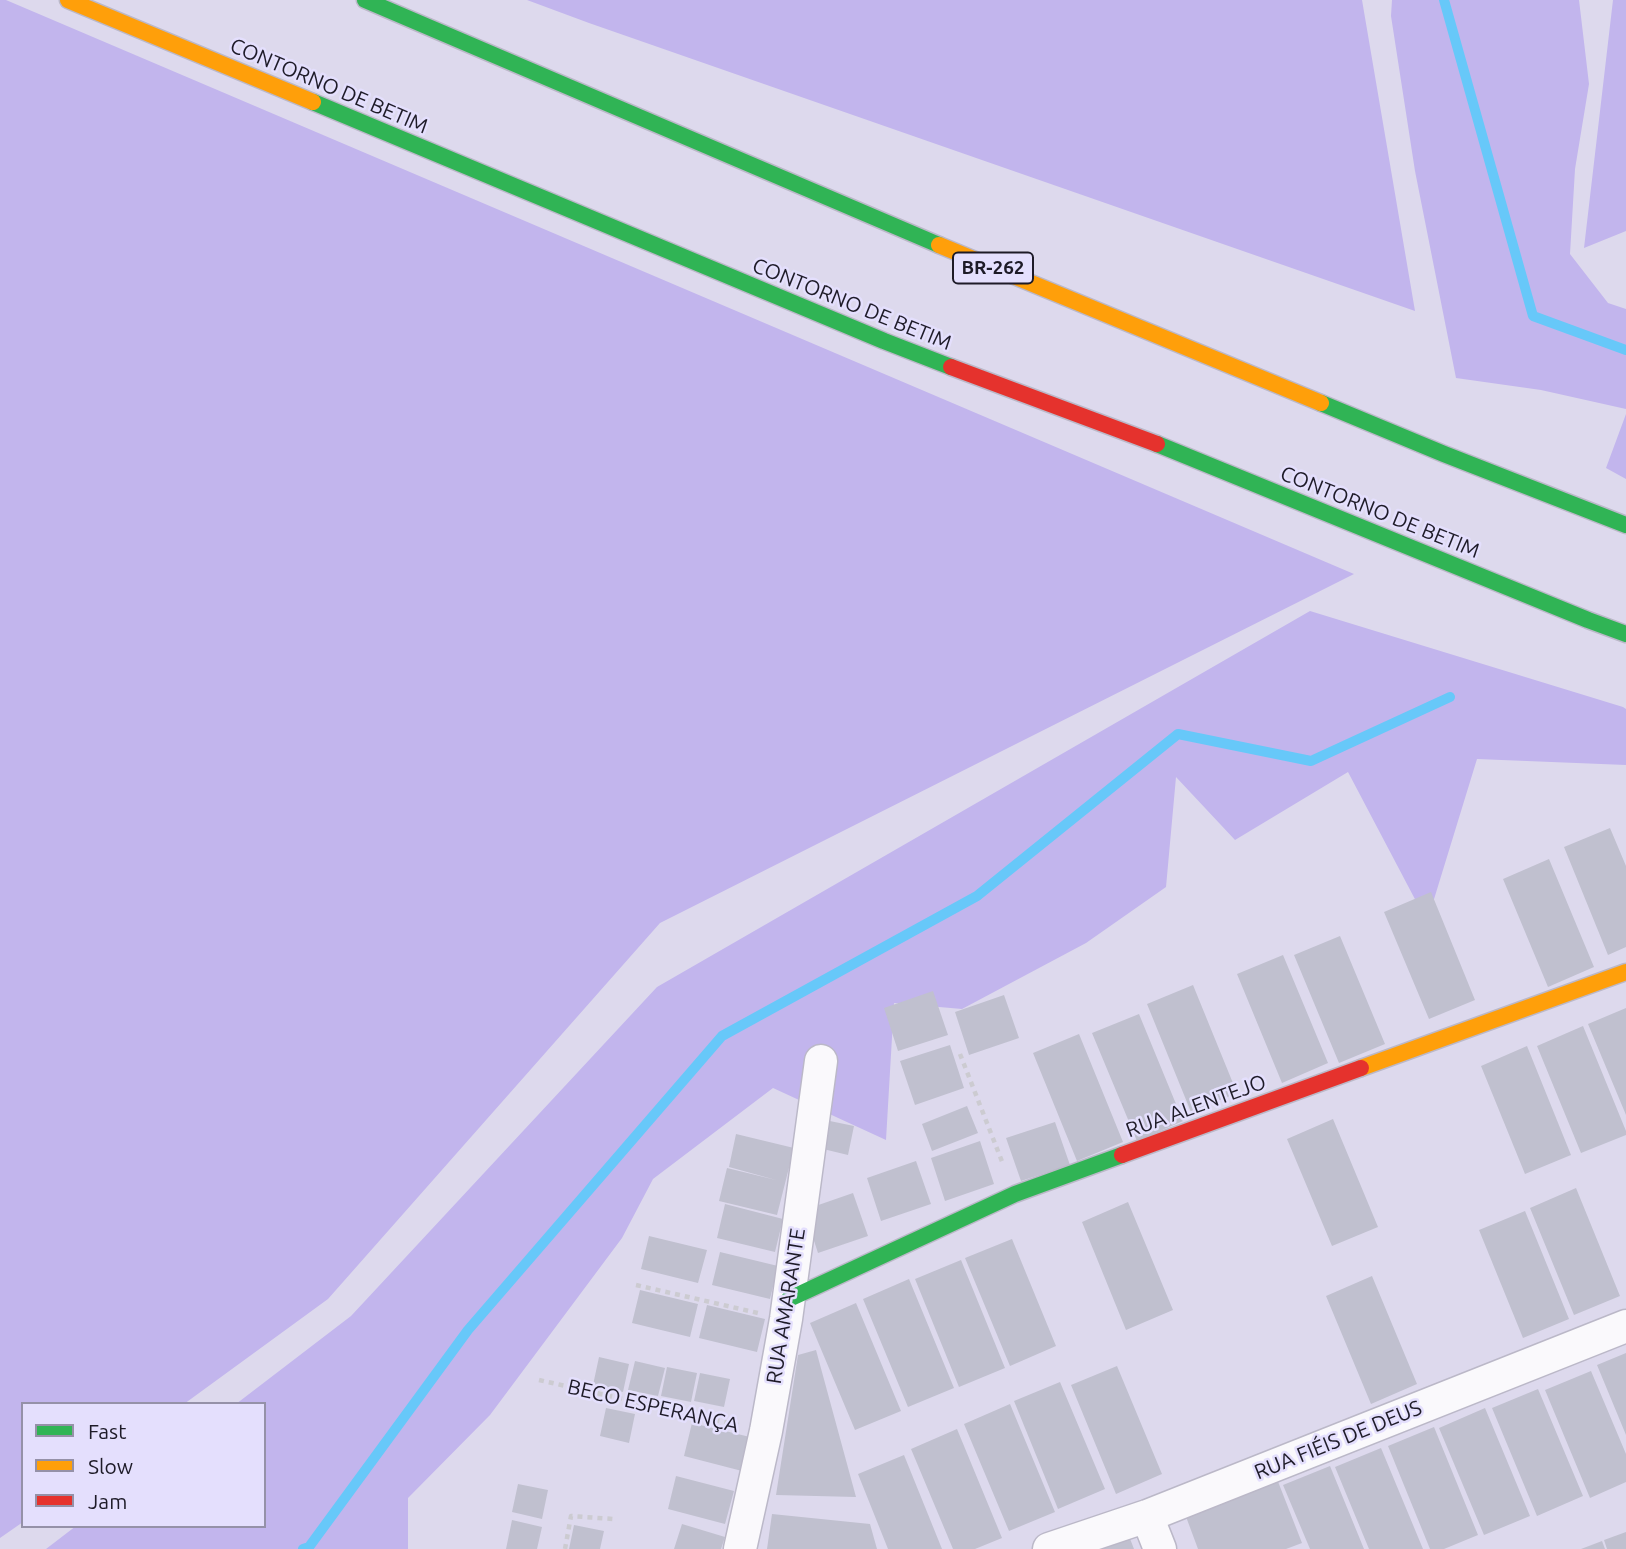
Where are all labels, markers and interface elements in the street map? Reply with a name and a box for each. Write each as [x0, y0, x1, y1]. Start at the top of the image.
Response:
street label: CONTORNO DE BETIM [226, 33, 432, 139]
road number: BR-262 [953, 252, 1033, 284]
street label: CONTORNO DE BETIM [749, 253, 955, 355]
street label: CONTORNO DE BETIM [1277, 461, 1483, 563]
street label: RUA ALENTEJO [1122, 1069, 1270, 1143]
street label: RUA AMARANTE [761, 1226, 811, 1386]
street label: BECO ESPERANÇA [565, 1374, 741, 1438]
street label: RUA FIÉIS DE DEUS [1251, 1395, 1425, 1485]
legend [21, 1402, 266, 1528]
text: Fast [88, 1419, 126, 1443]
text: Slow [88, 1454, 133, 1478]
text: Jam [88, 1489, 127, 1513]

